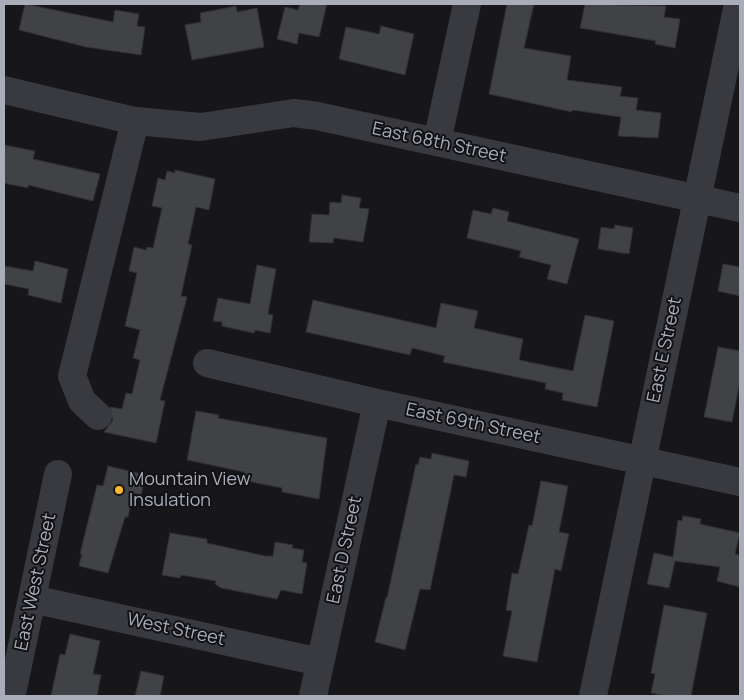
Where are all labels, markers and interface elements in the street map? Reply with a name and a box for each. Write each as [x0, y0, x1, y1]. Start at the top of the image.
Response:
street label: East 68th Street [370, 118, 508, 168]
street label: East E Street [643, 295, 687, 405]
street label: East 69th Street [404, 399, 542, 449]
place label: Mountain View Insulation [129, 469, 251, 512]
marker: Mountain View Insulation [113, 484, 125, 496]
street label: East D Street [323, 494, 367, 606]
street label: East West Street [11, 511, 61, 653]
street label: West Street [125, 609, 227, 651]

